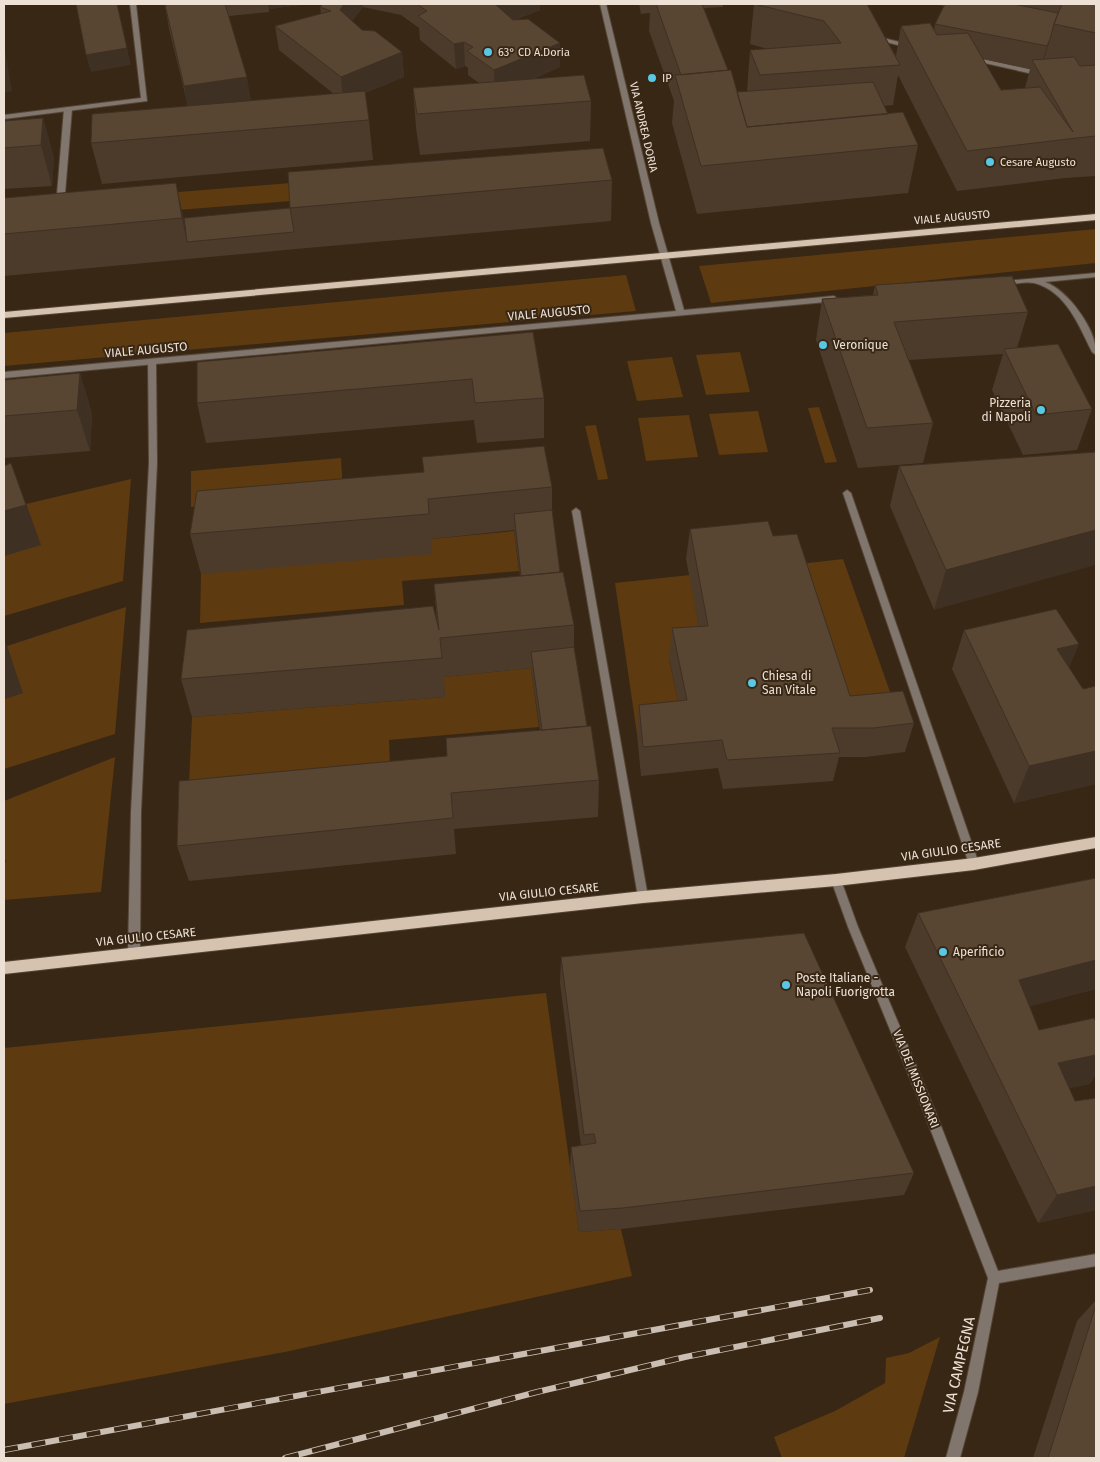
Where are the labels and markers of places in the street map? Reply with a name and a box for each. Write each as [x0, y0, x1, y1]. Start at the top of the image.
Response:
marker: 63° CD A.Doria [482, 46, 494, 58]
place label: 63° CD A.Doria [498, 46, 570, 59]
marker: IP [646, 72, 658, 84]
place label: IP [662, 72, 672, 85]
marker: Cesare Augusto [984, 156, 996, 168]
place label: Cesare Augusto [1000, 156, 1076, 169]
place label: Veronique [833, 338, 888, 352]
marker: Veronique [817, 339, 829, 351]
place label: Pizzeria di Napoli [981, 396, 1031, 424]
marker: Pizzeria di Napoli [1035, 404, 1047, 416]
place label: Chiesa di San Vitale [762, 669, 816, 697]
marker: Chiesa di San Vitale [746, 677, 758, 689]
place label: Aperificio [953, 945, 1005, 959]
marker: Aperificio [937, 946, 949, 958]
place label: Poste Italiane - Napoli Fuorigrotta [796, 971, 895, 999]
marker: Poste Italiane - Napoli Fuorigrotta [780, 979, 792, 991]

